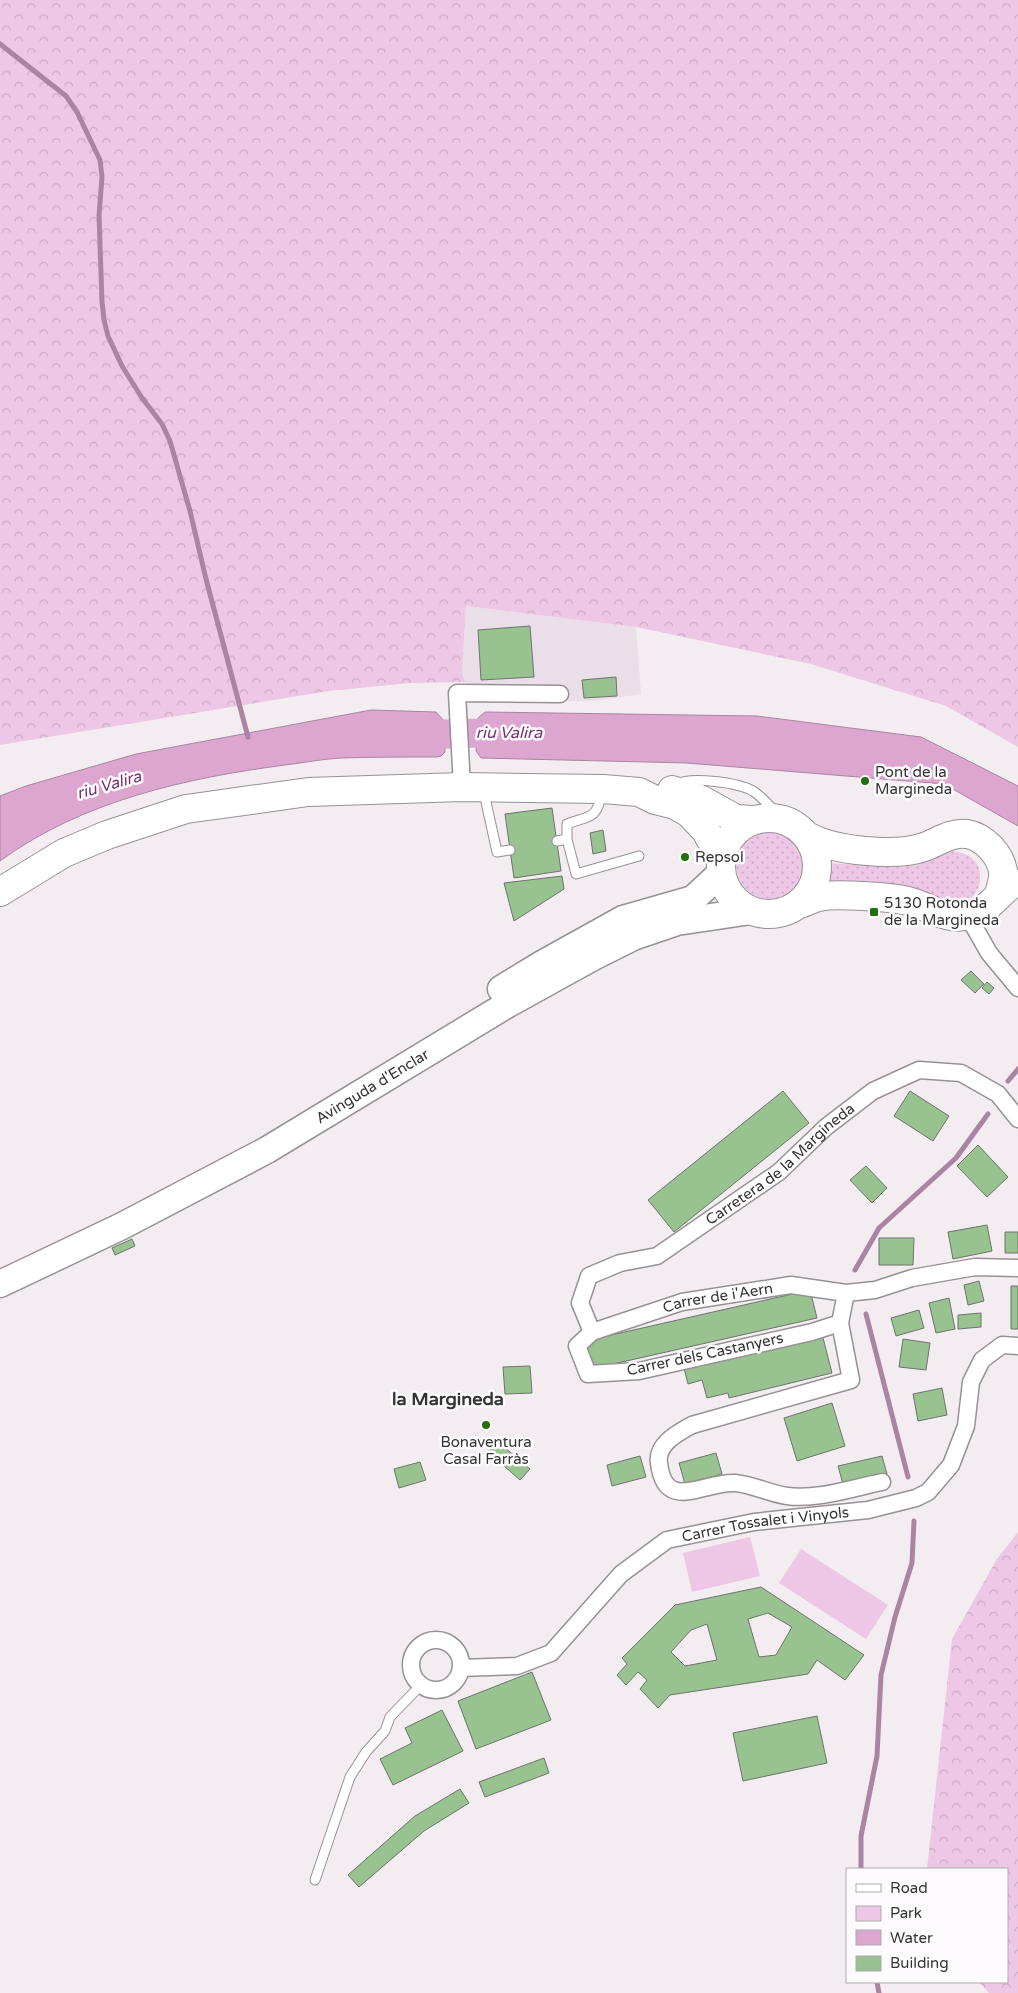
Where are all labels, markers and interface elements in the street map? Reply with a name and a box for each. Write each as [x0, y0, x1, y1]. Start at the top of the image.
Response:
water label: riu Valira [476, 723, 543, 743]
place label: Pont de la Margineda [875, 763, 952, 798]
water label: riu Valira [74, 766, 145, 804]
marker: Pont de la Margineda [859, 775, 871, 787]
place label: Repsol [695, 848, 744, 866]
marker: Repsol [679, 851, 691, 863]
place label: 5130 Rotonda de la Margineda [884, 894, 999, 929]
marker: 5130 Rotonda de la Margineda [868, 906, 880, 918]
street label: Avinguda d'Enclar [312, 1045, 433, 1127]
street label: Carretera de la Margineda [702, 1099, 858, 1229]
street label: Carrer de i'Aern [660, 1279, 774, 1317]
street label: Carrer dels Castanyers [625, 1329, 785, 1379]
district label: la Margineda [392, 1388, 504, 1410]
marker: Bonaventura Casal Farràs [480, 1419, 492, 1431]
place label: Bonaventura Casal Farràs [440, 1433, 532, 1468]
street label: Carrer Tossalet i Vinyols [680, 1503, 850, 1546]
legend [846, 1868, 1008, 1983]
text: Road [890, 1879, 928, 1897]
text: Park [890, 1904, 922, 1922]
text: Water [890, 1929, 933, 1947]
text: Building [890, 1954, 949, 1972]

